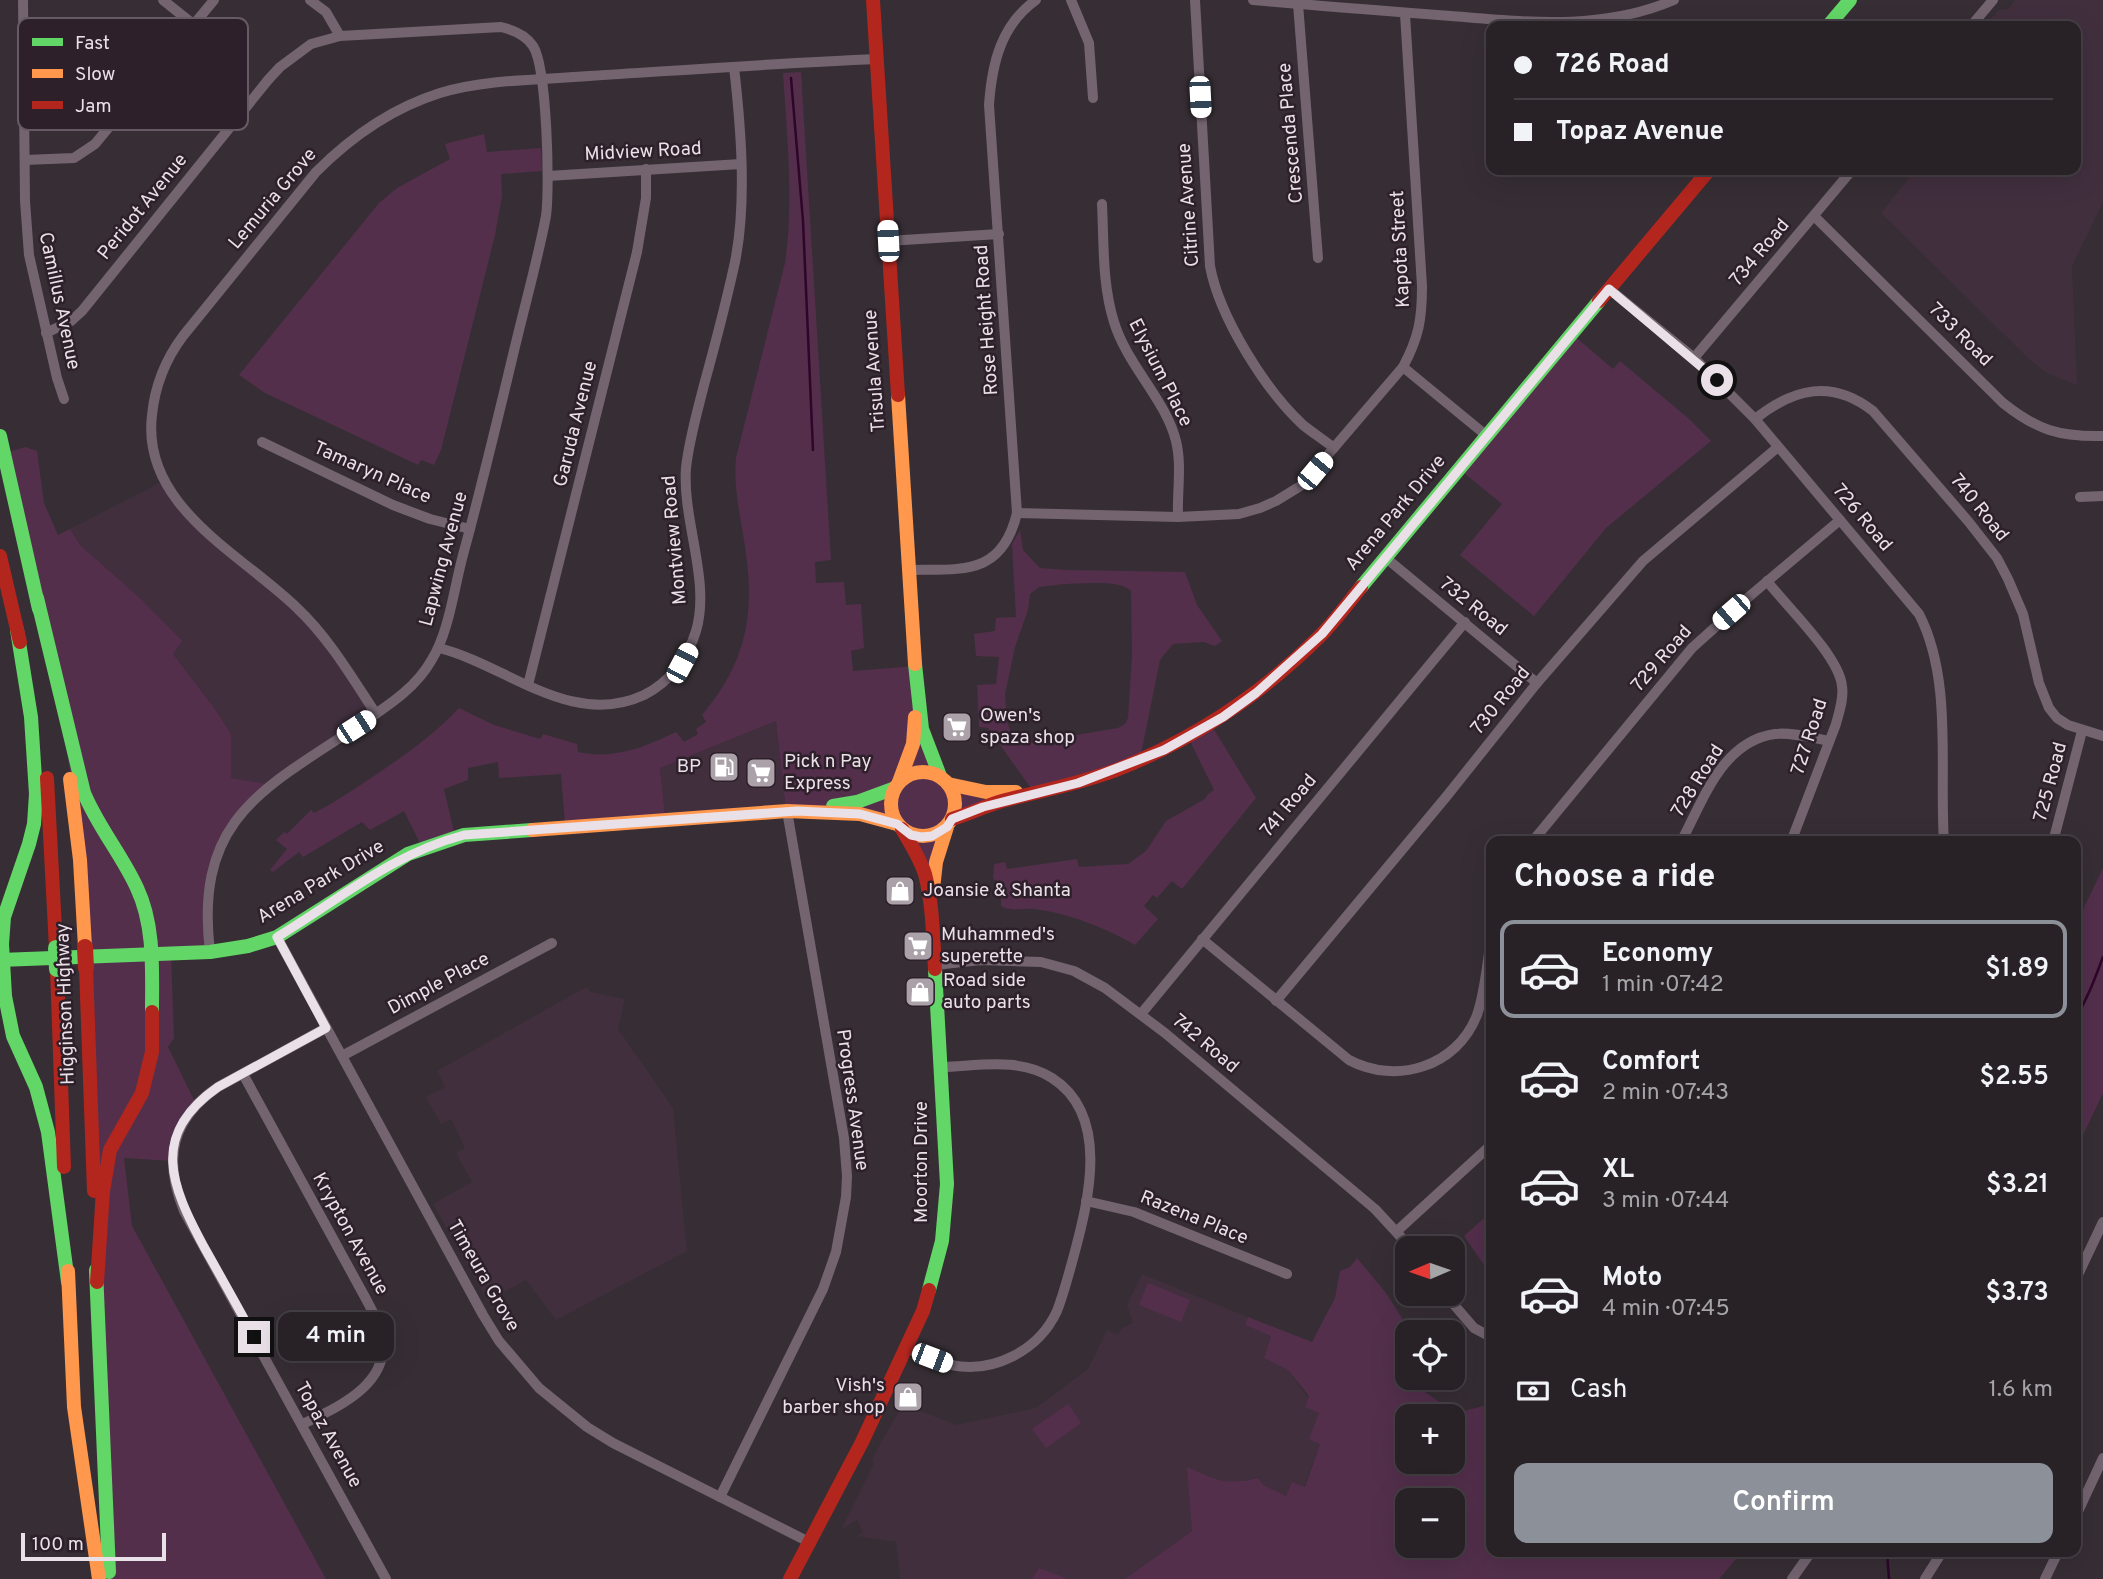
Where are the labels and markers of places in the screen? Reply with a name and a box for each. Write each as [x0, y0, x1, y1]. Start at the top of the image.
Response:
place label: Owen's spaza shop [980, 704, 1075, 750]
supermarket icon: Owen's spaza shop [940, 710, 974, 744]
fuel station icon: BP [707, 750, 741, 784]
place label: Pick n Pay Express [784, 750, 872, 796]
place label: BP [677, 755, 701, 779]
supermarket icon: Pick n Pay Express [744, 756, 778, 790]
shop icon: Joansie & Shanta [883, 874, 917, 908]
place label: Joansie & Shanta [923, 879, 1071, 903]
place label: Muhammed's superette [941, 923, 1055, 969]
supermarket icon: Muhammed's superette [901, 929, 935, 963]
place label: Road side auto parts [943, 969, 1031, 1015]
shop icon: Road side auto parts [903, 975, 937, 1009]
place label: Vish's barber shop [782, 1374, 885, 1420]
shop icon: Vish's barber shop [891, 1380, 925, 1414]

